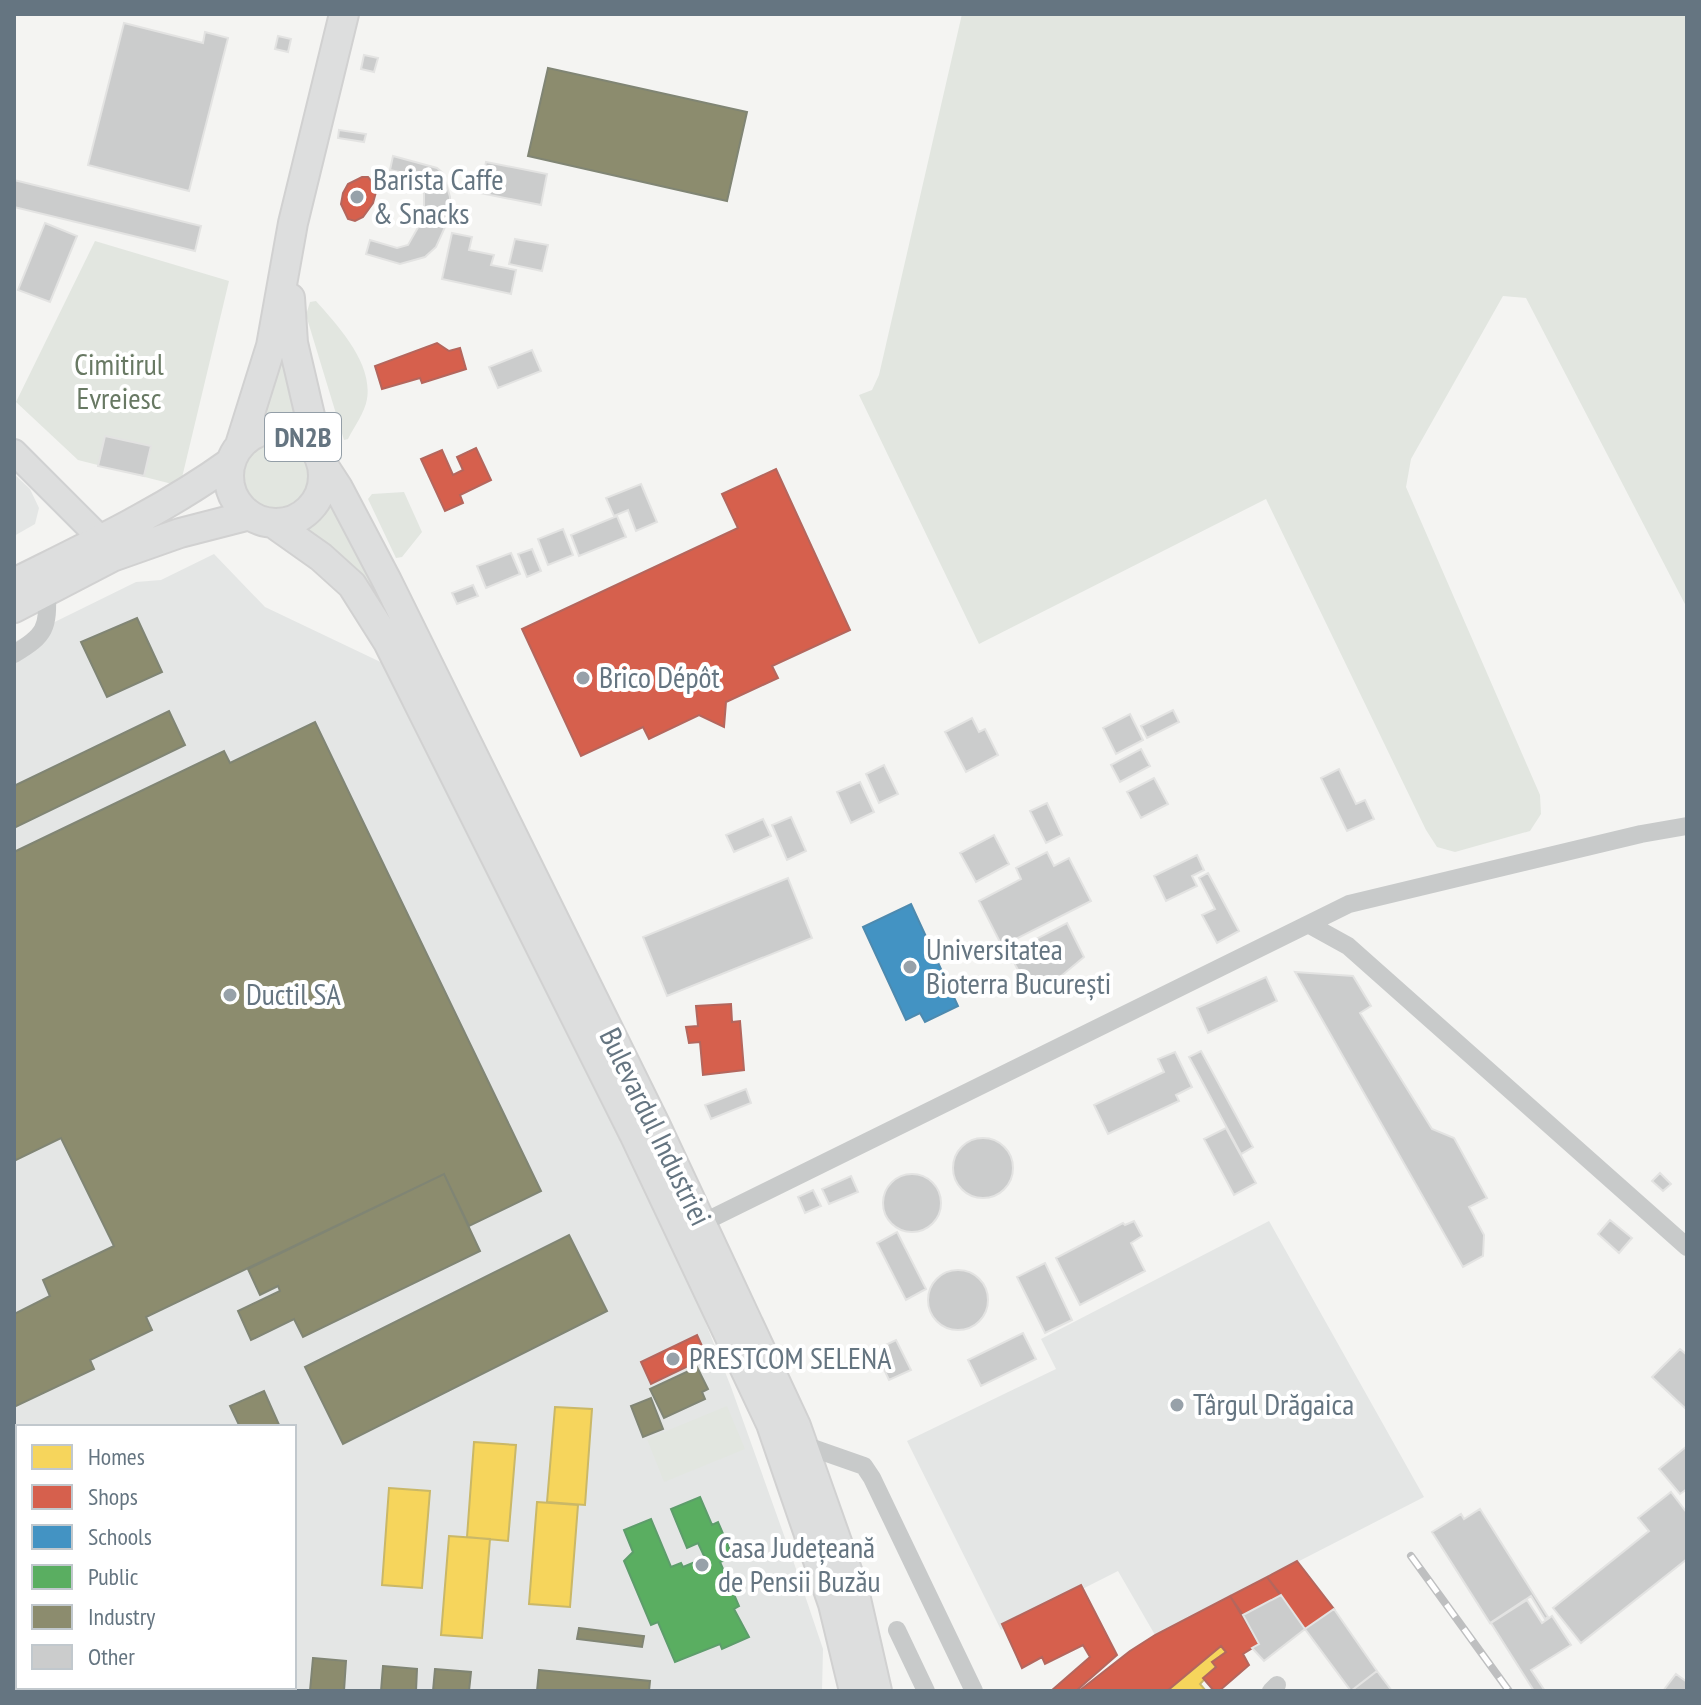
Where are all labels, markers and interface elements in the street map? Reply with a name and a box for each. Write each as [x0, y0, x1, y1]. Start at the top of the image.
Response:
place label: Barista Caffe & Snacks [373, 159, 504, 232]
marker: Barista Caffe & Snacks [348, 188, 366, 206]
park label: Cimitirul Evreiesc [74, 344, 164, 417]
road number: DN2B [265, 413, 341, 461]
place label: Brico Dépôt [599, 657, 720, 696]
marker: Brico Dépôt [574, 669, 592, 687]
place label: Universitatea Bioterra București [926, 929, 1111, 1002]
marker: Universitatea Bioterra București [901, 958, 919, 976]
place label: Ductil SA [246, 974, 341, 1013]
marker: Ductil SA [221, 986, 239, 1004]
street label: Bulevardul Industriei [592, 1021, 721, 1232]
place label: PRESTCOM SELENA [689, 1338, 892, 1377]
marker: PRESTCOM SELENA [664, 1350, 682, 1368]
place label: Târgul Drăgaica [1193, 1384, 1354, 1423]
marker: Târgul Drăgaica [1168, 1396, 1186, 1414]
legend [16, 1425, 296, 1689]
text: Homes [88, 1441, 145, 1472]
text: Shops [88, 1481, 138, 1512]
text: Schools [88, 1521, 152, 1552]
place label: Casa Județeană de Pensii Buzău [718, 1527, 880, 1600]
marker: Casa Județeană de Pensii Buzău [693, 1556, 711, 1574]
text: Public [88, 1561, 139, 1592]
text: Industry [88, 1601, 155, 1632]
text: Other [88, 1641, 135, 1672]

